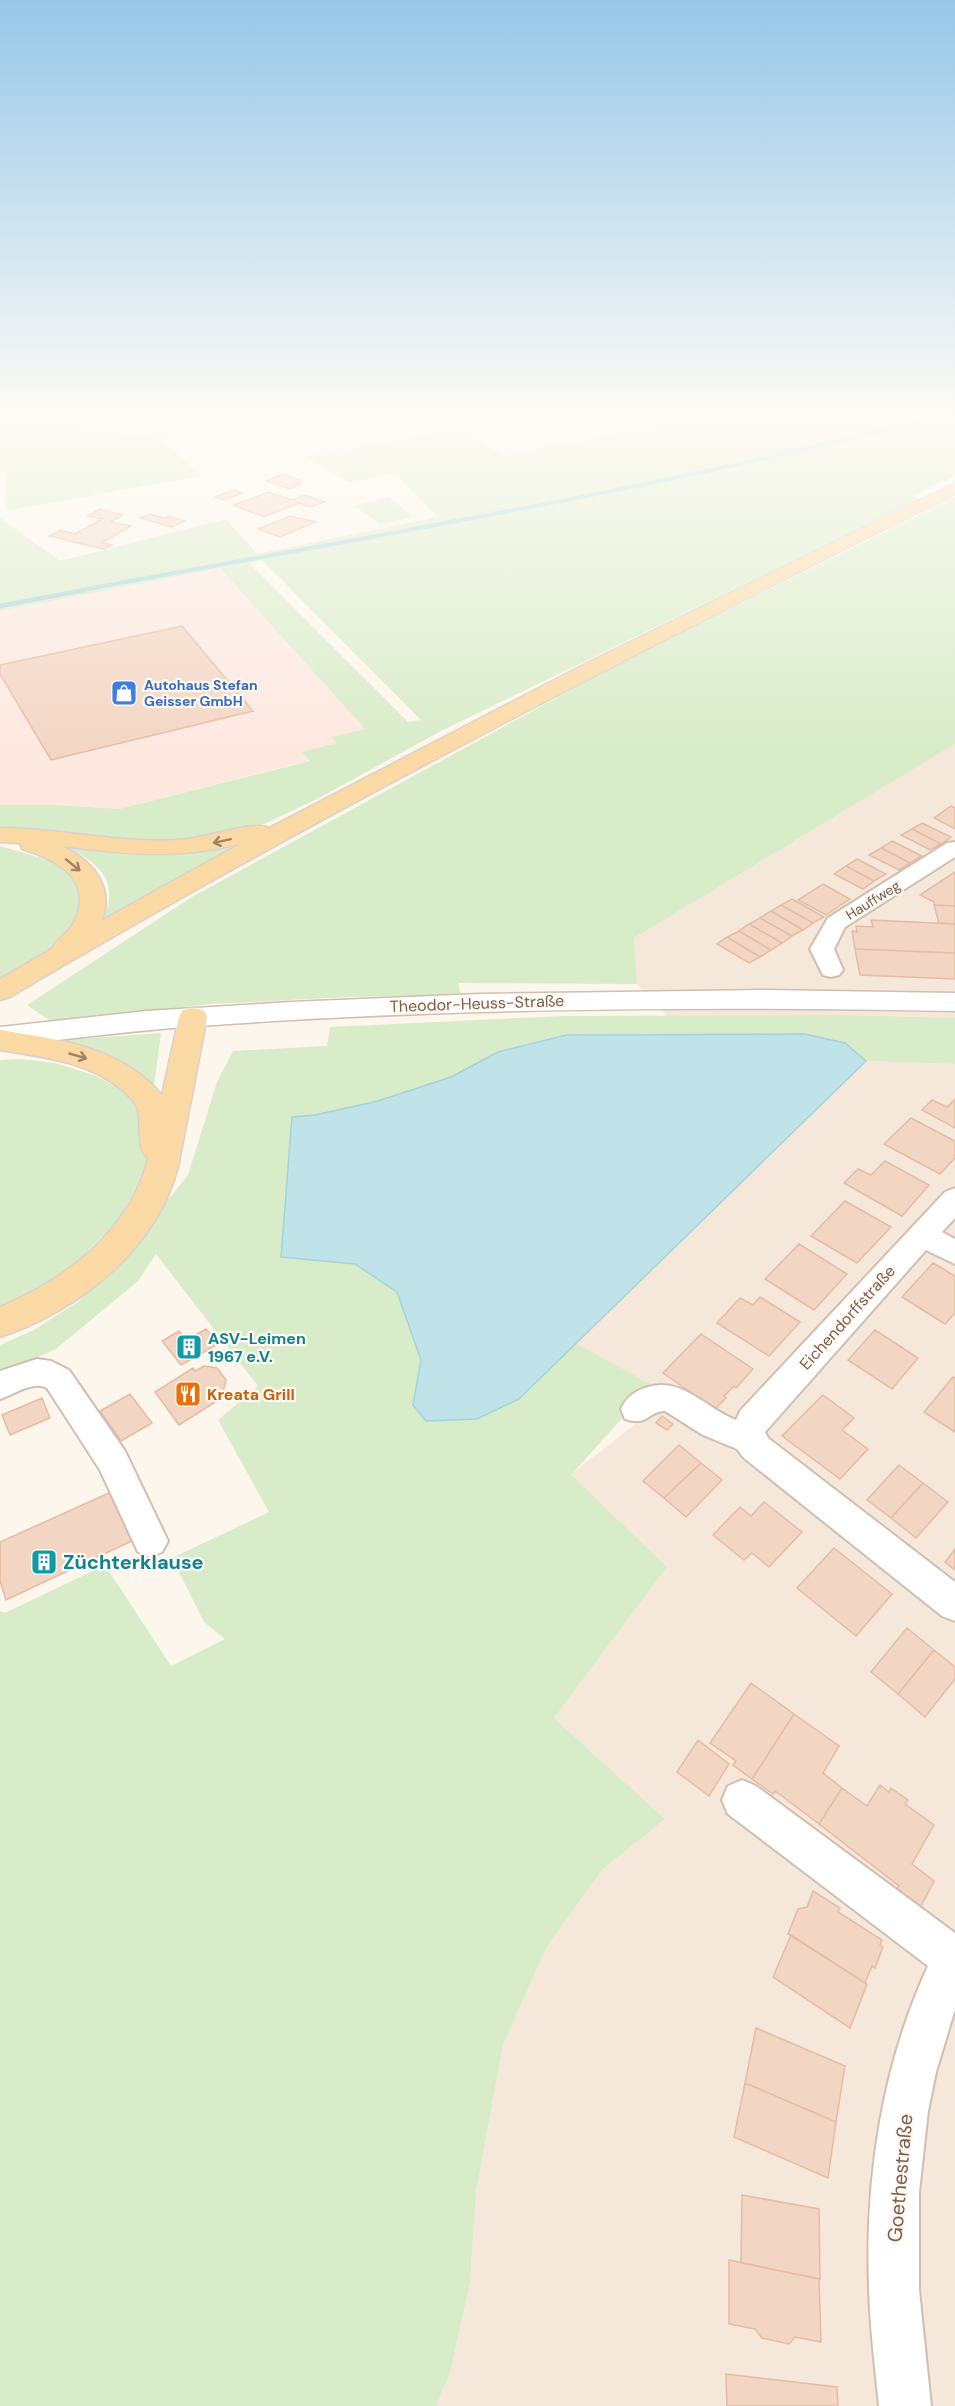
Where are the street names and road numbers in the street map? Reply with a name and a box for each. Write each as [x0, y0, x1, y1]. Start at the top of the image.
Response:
street label: Hauffweg [842, 876, 904, 924]
street label: Theodor-Heuss-Straße [390, 990, 565, 1017]
street label: Eichendorffstraße [795, 1261, 900, 1374]
street label: Goethestraße [881, 2113, 919, 2243]

